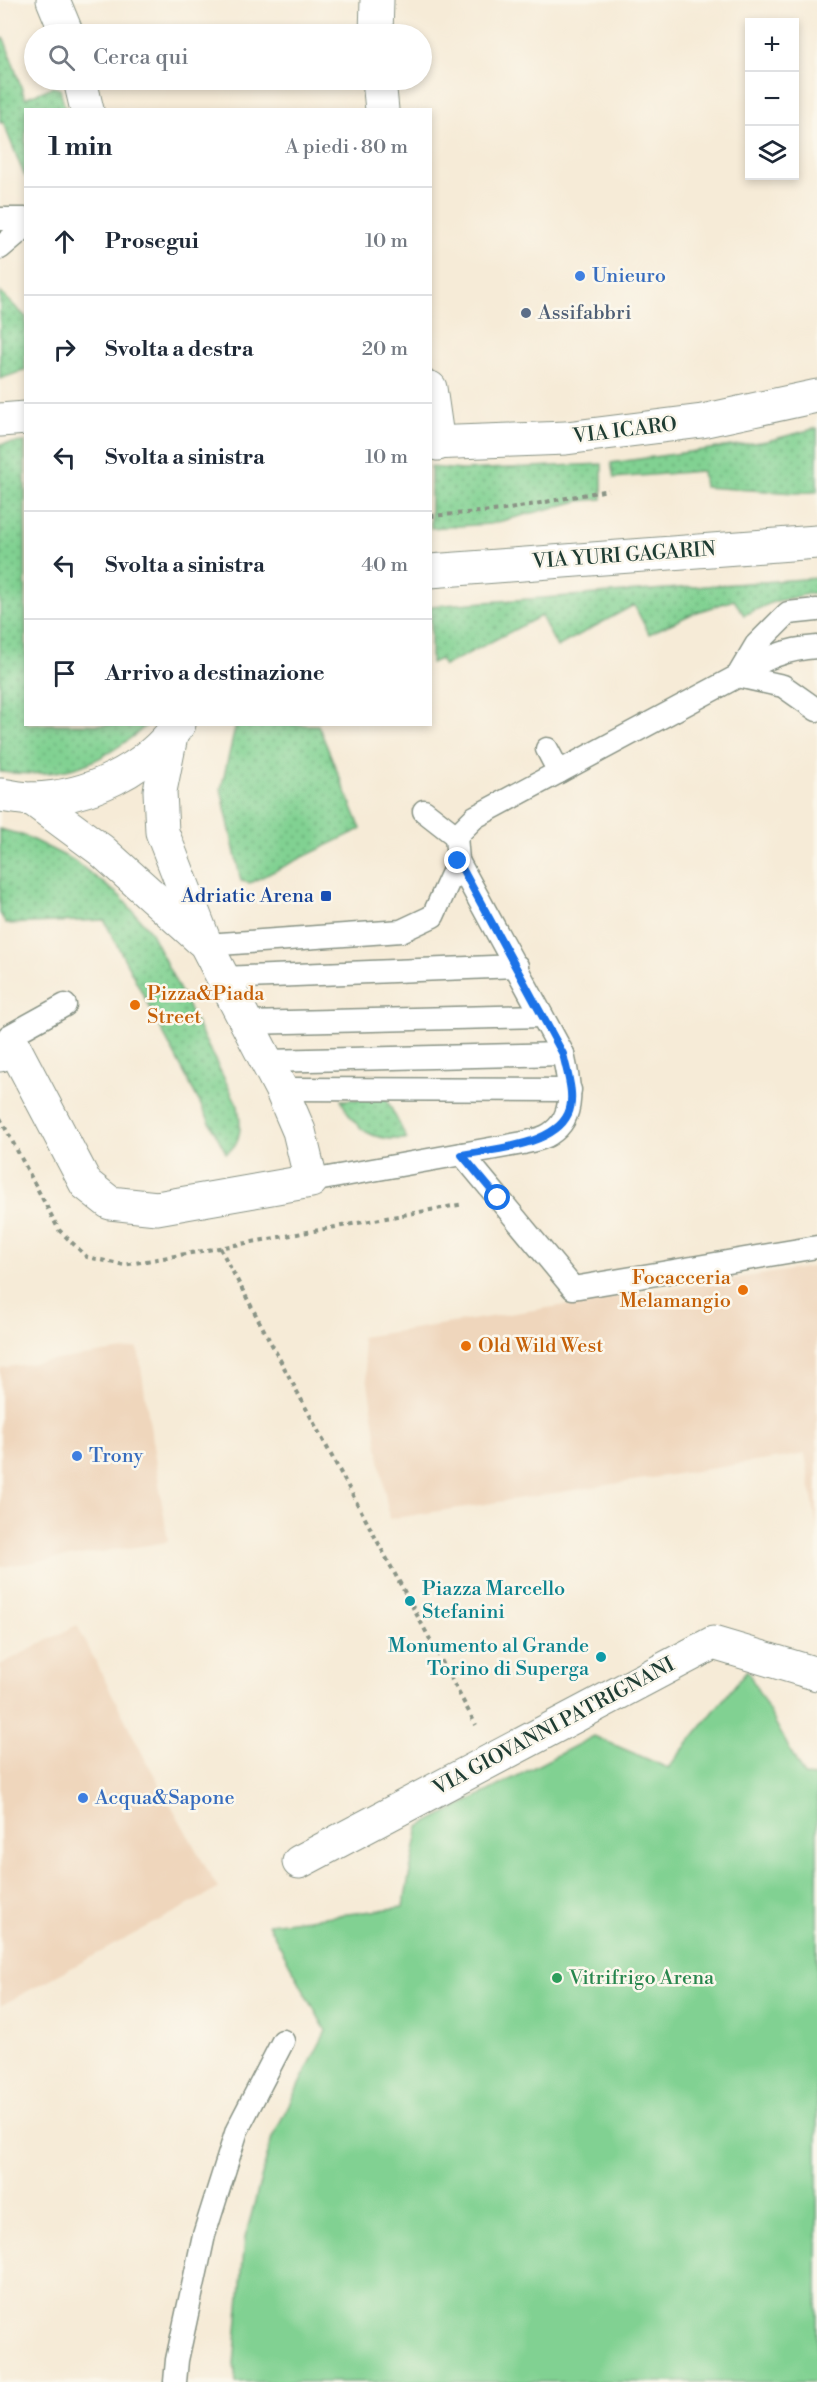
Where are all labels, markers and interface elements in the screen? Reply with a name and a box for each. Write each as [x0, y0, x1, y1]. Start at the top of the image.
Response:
map controls [745, 18, 799, 180]
button: + [745, 18, 799, 72]
search box [24, 24, 432, 90]
icon: search [45, 41, 78, 74]
text: Cerca qui [93, 44, 189, 71]
button: − [745, 72, 799, 126]
button: layers [745, 126, 799, 180]
text: 1 min [48, 131, 113, 163]
text: A piedi · 80 m [285, 135, 408, 160]
icon: ahead [48, 225, 81, 258]
text: Prosegui [105, 228, 199, 255]
text: 10 m [365, 229, 408, 254]
place label: Unieuro [592, 264, 666, 289]
marker: Unieuro [573, 269, 587, 283]
place label: Assifabbri [537, 301, 632, 326]
marker: Assifabbri [519, 306, 533, 320]
icon: right [48, 333, 81, 366]
text: Svolta a destra [105, 336, 254, 363]
text: 20 m [362, 337, 408, 362]
street label: VIA ICARO [571, 412, 678, 450]
icon: left [48, 441, 81, 474]
text: Svolta a sinistra [105, 444, 265, 471]
text: 10 m [365, 445, 408, 470]
street label: VIA YURI GAGARIN [531, 537, 717, 575]
icon: left [48, 549, 81, 582]
text: Svolta a sinistra [105, 552, 265, 579]
text: 40 m [361, 553, 408, 578]
icon: arrive [48, 657, 81, 690]
text: Arrivo a destinazione [105, 660, 325, 687]
route end [444, 847, 470, 873]
place label: Adriatic Arena [180, 884, 315, 909]
marker: Adriatic Arena [319, 889, 333, 903]
place label: Pizza&Piada Street [147, 982, 265, 1030]
marker: Pizza&Piada Street [128, 998, 142, 1012]
route start [484, 1184, 510, 1210]
place label: Focacceria Melamangio [619, 1266, 732, 1314]
marker: Focacceria Melamangio [736, 1283, 750, 1297]
place label: Old Wild West [478, 1334, 603, 1359]
marker: Old Wild West [459, 1339, 473, 1353]
place label: Trony [89, 1444, 144, 1469]
marker: Trony [70, 1449, 84, 1463]
place label: Piazza Marcello Stefanini [422, 1577, 565, 1625]
marker: Piazza Marcello Stefanini [403, 1594, 417, 1608]
place label: Monumento al Grande Torino di Superga [388, 1634, 590, 1682]
marker: Monumento al Grande Torino di Superga [594, 1650, 608, 1664]
street label: VIA GIOVANNI PATRIGNANI [428, 1652, 679, 1802]
place label: Acqua&Sapone [94, 1786, 235, 1811]
marker: Acqua&Sapone [76, 1791, 90, 1805]
place label: Vitrifrigo Arena [568, 1966, 715, 1991]
marker: Vitrifrigo Arena [550, 1971, 564, 1985]

